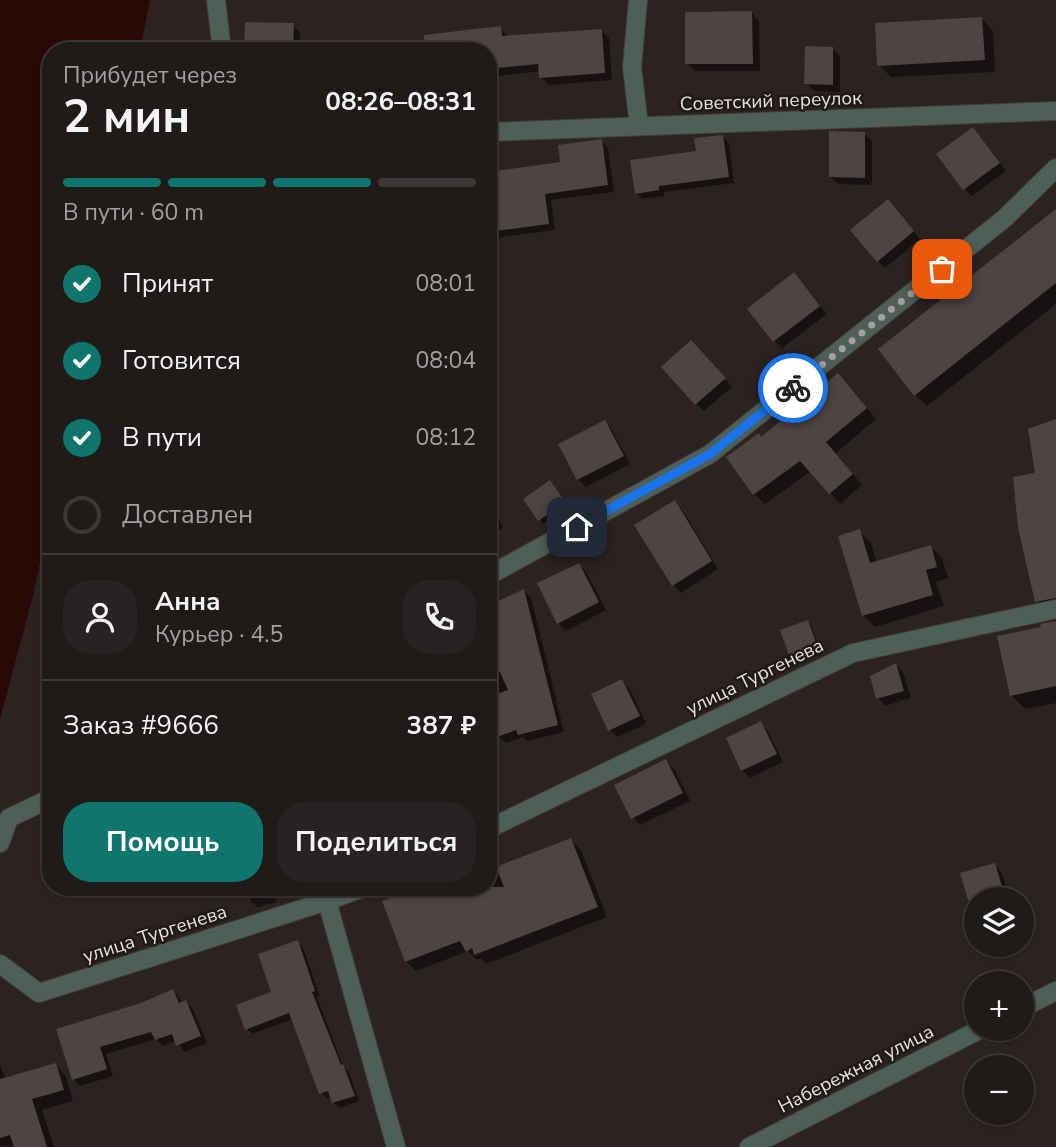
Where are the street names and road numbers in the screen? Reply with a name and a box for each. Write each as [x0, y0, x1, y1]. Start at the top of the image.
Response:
street label: Советский переулок [679, 85, 863, 117]
street label: улица Тургенева [682, 632, 828, 722]
street label: улица Тургенева [80, 898, 230, 970]
street label: Набережная улица [774, 1018, 938, 1120]

